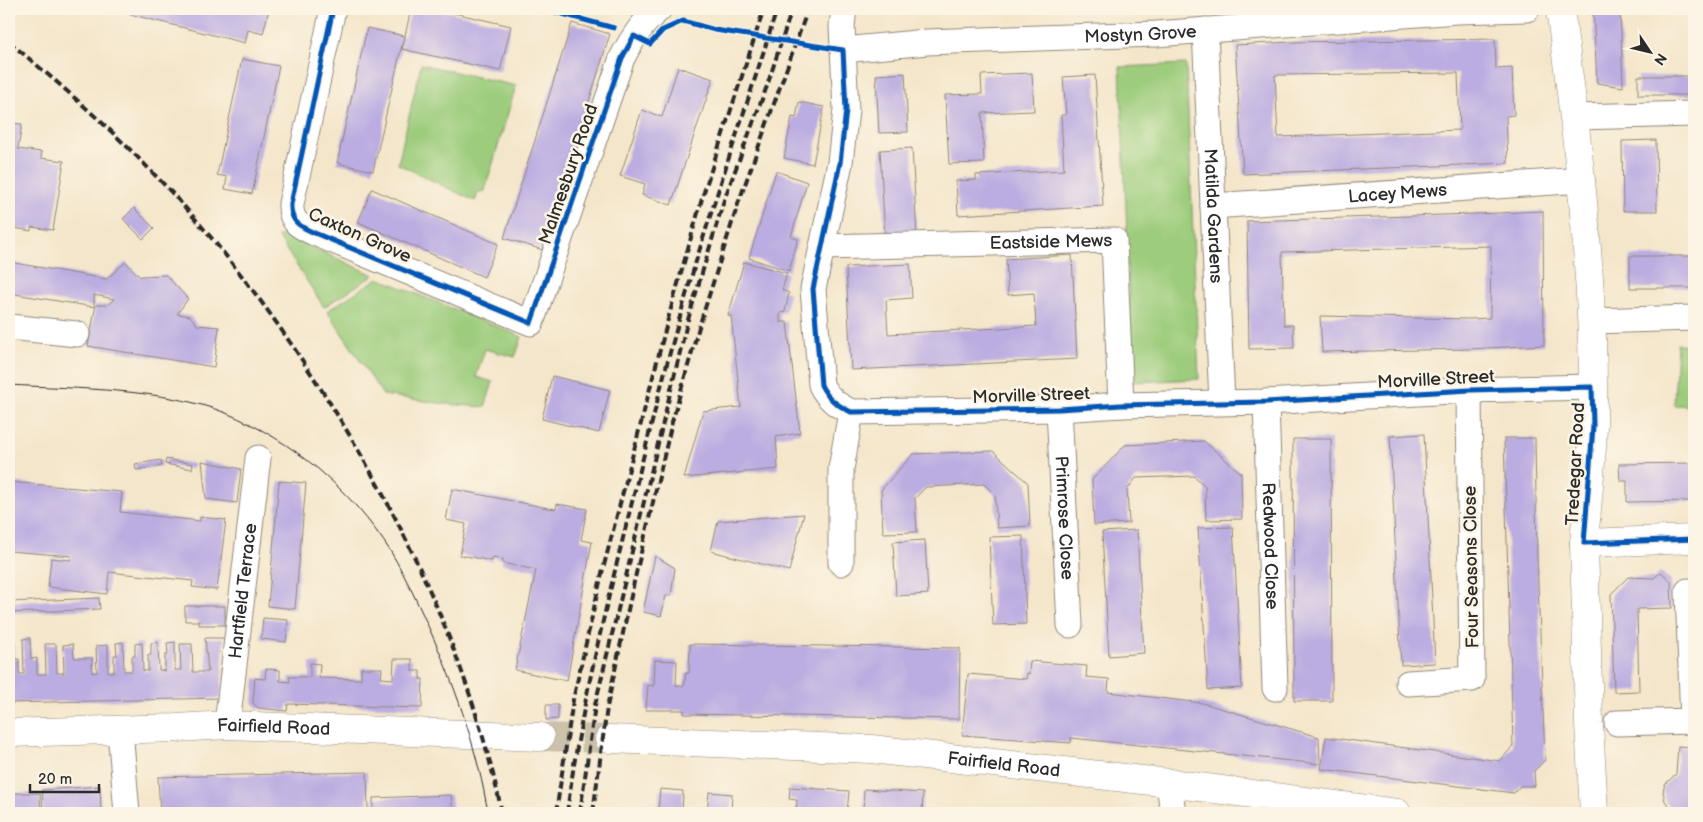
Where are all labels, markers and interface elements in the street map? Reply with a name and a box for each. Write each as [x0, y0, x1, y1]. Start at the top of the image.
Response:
street label: Mostyn Grove [1084, 21, 1198, 47]
north arrow [1626, 28, 1676, 78]
text: N [1650, 50, 1670, 68]
street label: Malmesbury Road [535, 101, 602, 247]
street label: Matilda Gardens [1199, 148, 1227, 284]
street label: Lacey Mews [1347, 180, 1448, 207]
street label: Caxton Grove [305, 203, 415, 268]
street label: Eastside Mews [989, 230, 1113, 254]
street label: Morville Street [1377, 366, 1496, 393]
street label: Morville Street [972, 383, 1091, 408]
street label: Tredegar Road [1562, 402, 1589, 526]
street label: Primrose Close [1050, 455, 1078, 581]
street label: Redwood Close [1258, 482, 1283, 610]
street label: Four Seasons Close [1460, 485, 1483, 648]
street label: Hartfield Terrace [225, 522, 261, 660]
street label: Fairfield Road [217, 715, 331, 740]
street label: Fairfield Road [946, 748, 1061, 782]
scale bar [30, 762, 99, 794]
text: 20 m [38, 770, 72, 789]

